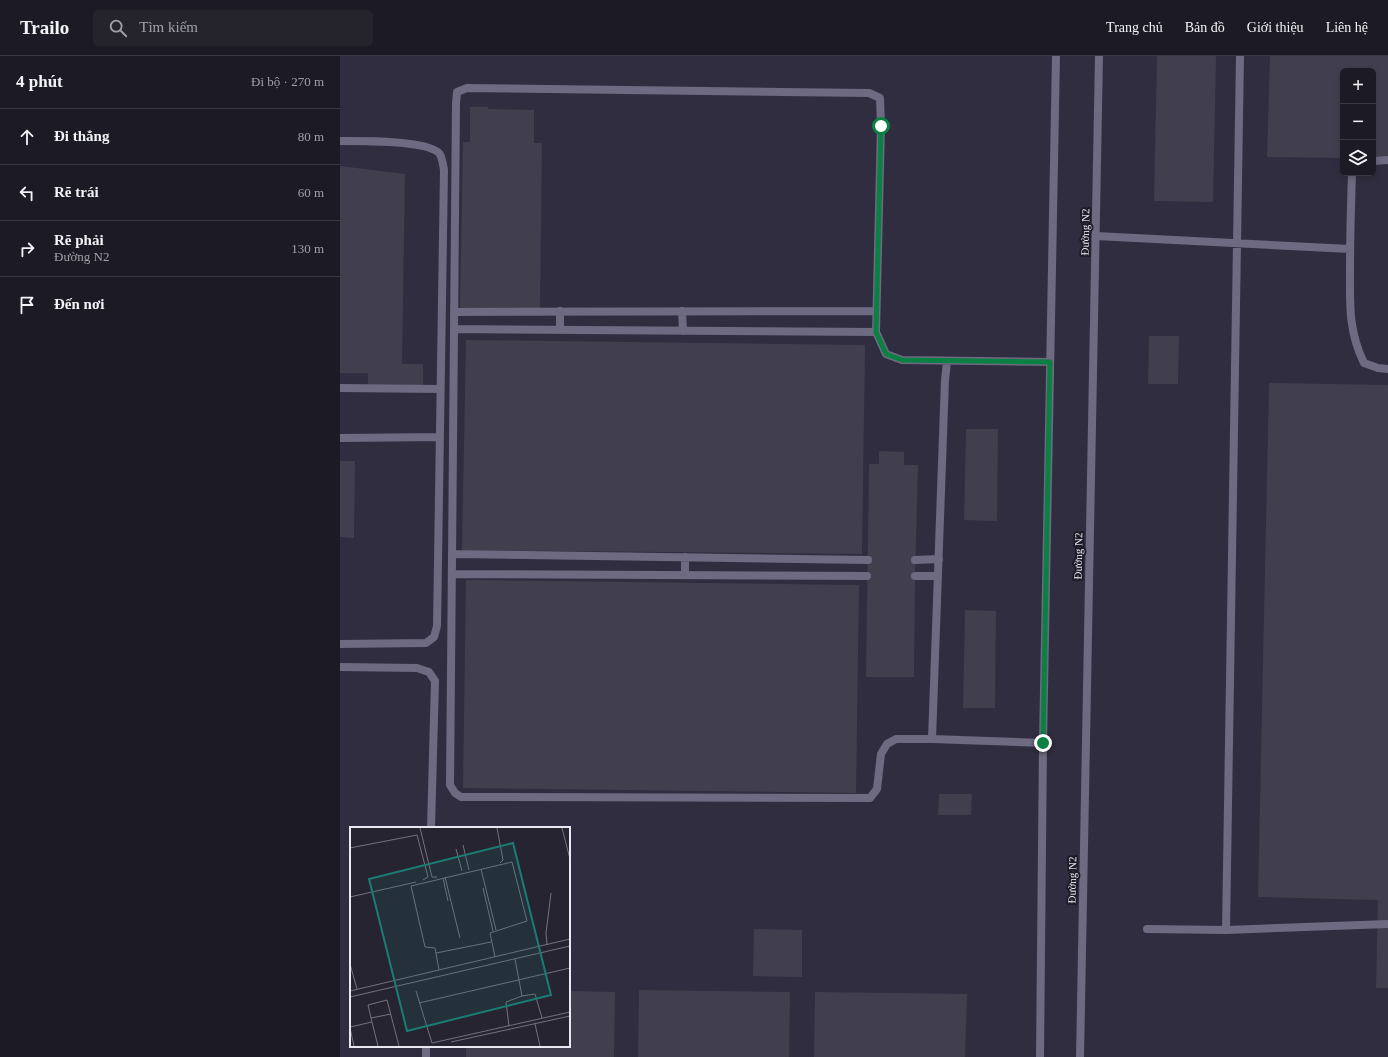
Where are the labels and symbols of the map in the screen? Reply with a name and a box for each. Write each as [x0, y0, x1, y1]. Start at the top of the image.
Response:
route start [872, 117, 890, 135]
street label: Đường N2 [1079, 208, 1091, 256]
street label: Đường N2 [1072, 532, 1084, 580]
route end [1034, 734, 1052, 752]
inset map [350, 827, 570, 1047]
street label: Đường N2 [1066, 856, 1078, 904]

